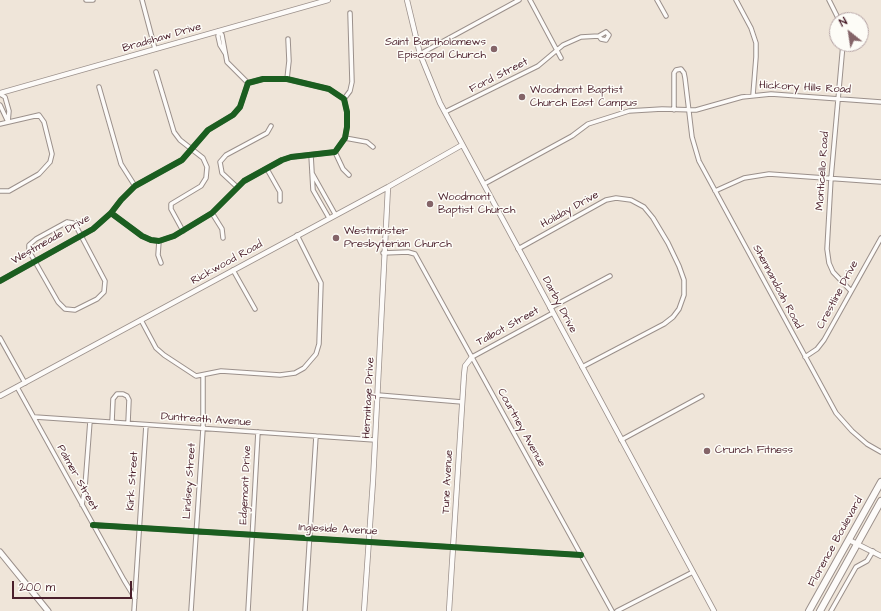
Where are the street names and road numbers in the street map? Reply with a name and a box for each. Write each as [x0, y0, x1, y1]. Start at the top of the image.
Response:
street label: Bradshaw Drive [121, 20, 203, 56]
street label: Ford Street [468, 56, 530, 96]
street label: Hickory Hills Road [759, 79, 851, 97]
street label: Monticello Road [814, 131, 832, 211]
street label: Holiday Drive [539, 189, 601, 231]
street label: Westmeade Drive [9, 212, 93, 268]
street label: Rickwood Road [189, 238, 265, 288]
street label: Shennandoah Road [749, 243, 805, 331]
street label: Crestline Drive [814, 259, 862, 331]
street label: Darby Drive [539, 275, 579, 335]
street label: Talbot Street [474, 304, 542, 350]
street label: Hermitage Drive [360, 357, 378, 439]
street label: Courtney Avenue [494, 386, 548, 470]
street label: Duntreath Avenue [160, 410, 252, 430]
street label: Lindsey Street [181, 442, 199, 520]
street label: Palmer Street [53, 443, 101, 513]
street label: Edgemont Drive [237, 445, 255, 525]
street label: Tune Avenue [440, 450, 456, 514]
street label: Kirk Street [124, 451, 142, 511]
street label: Florence Boulevard [806, 495, 866, 589]
street label: Ingleside Avenue [298, 521, 378, 539]

